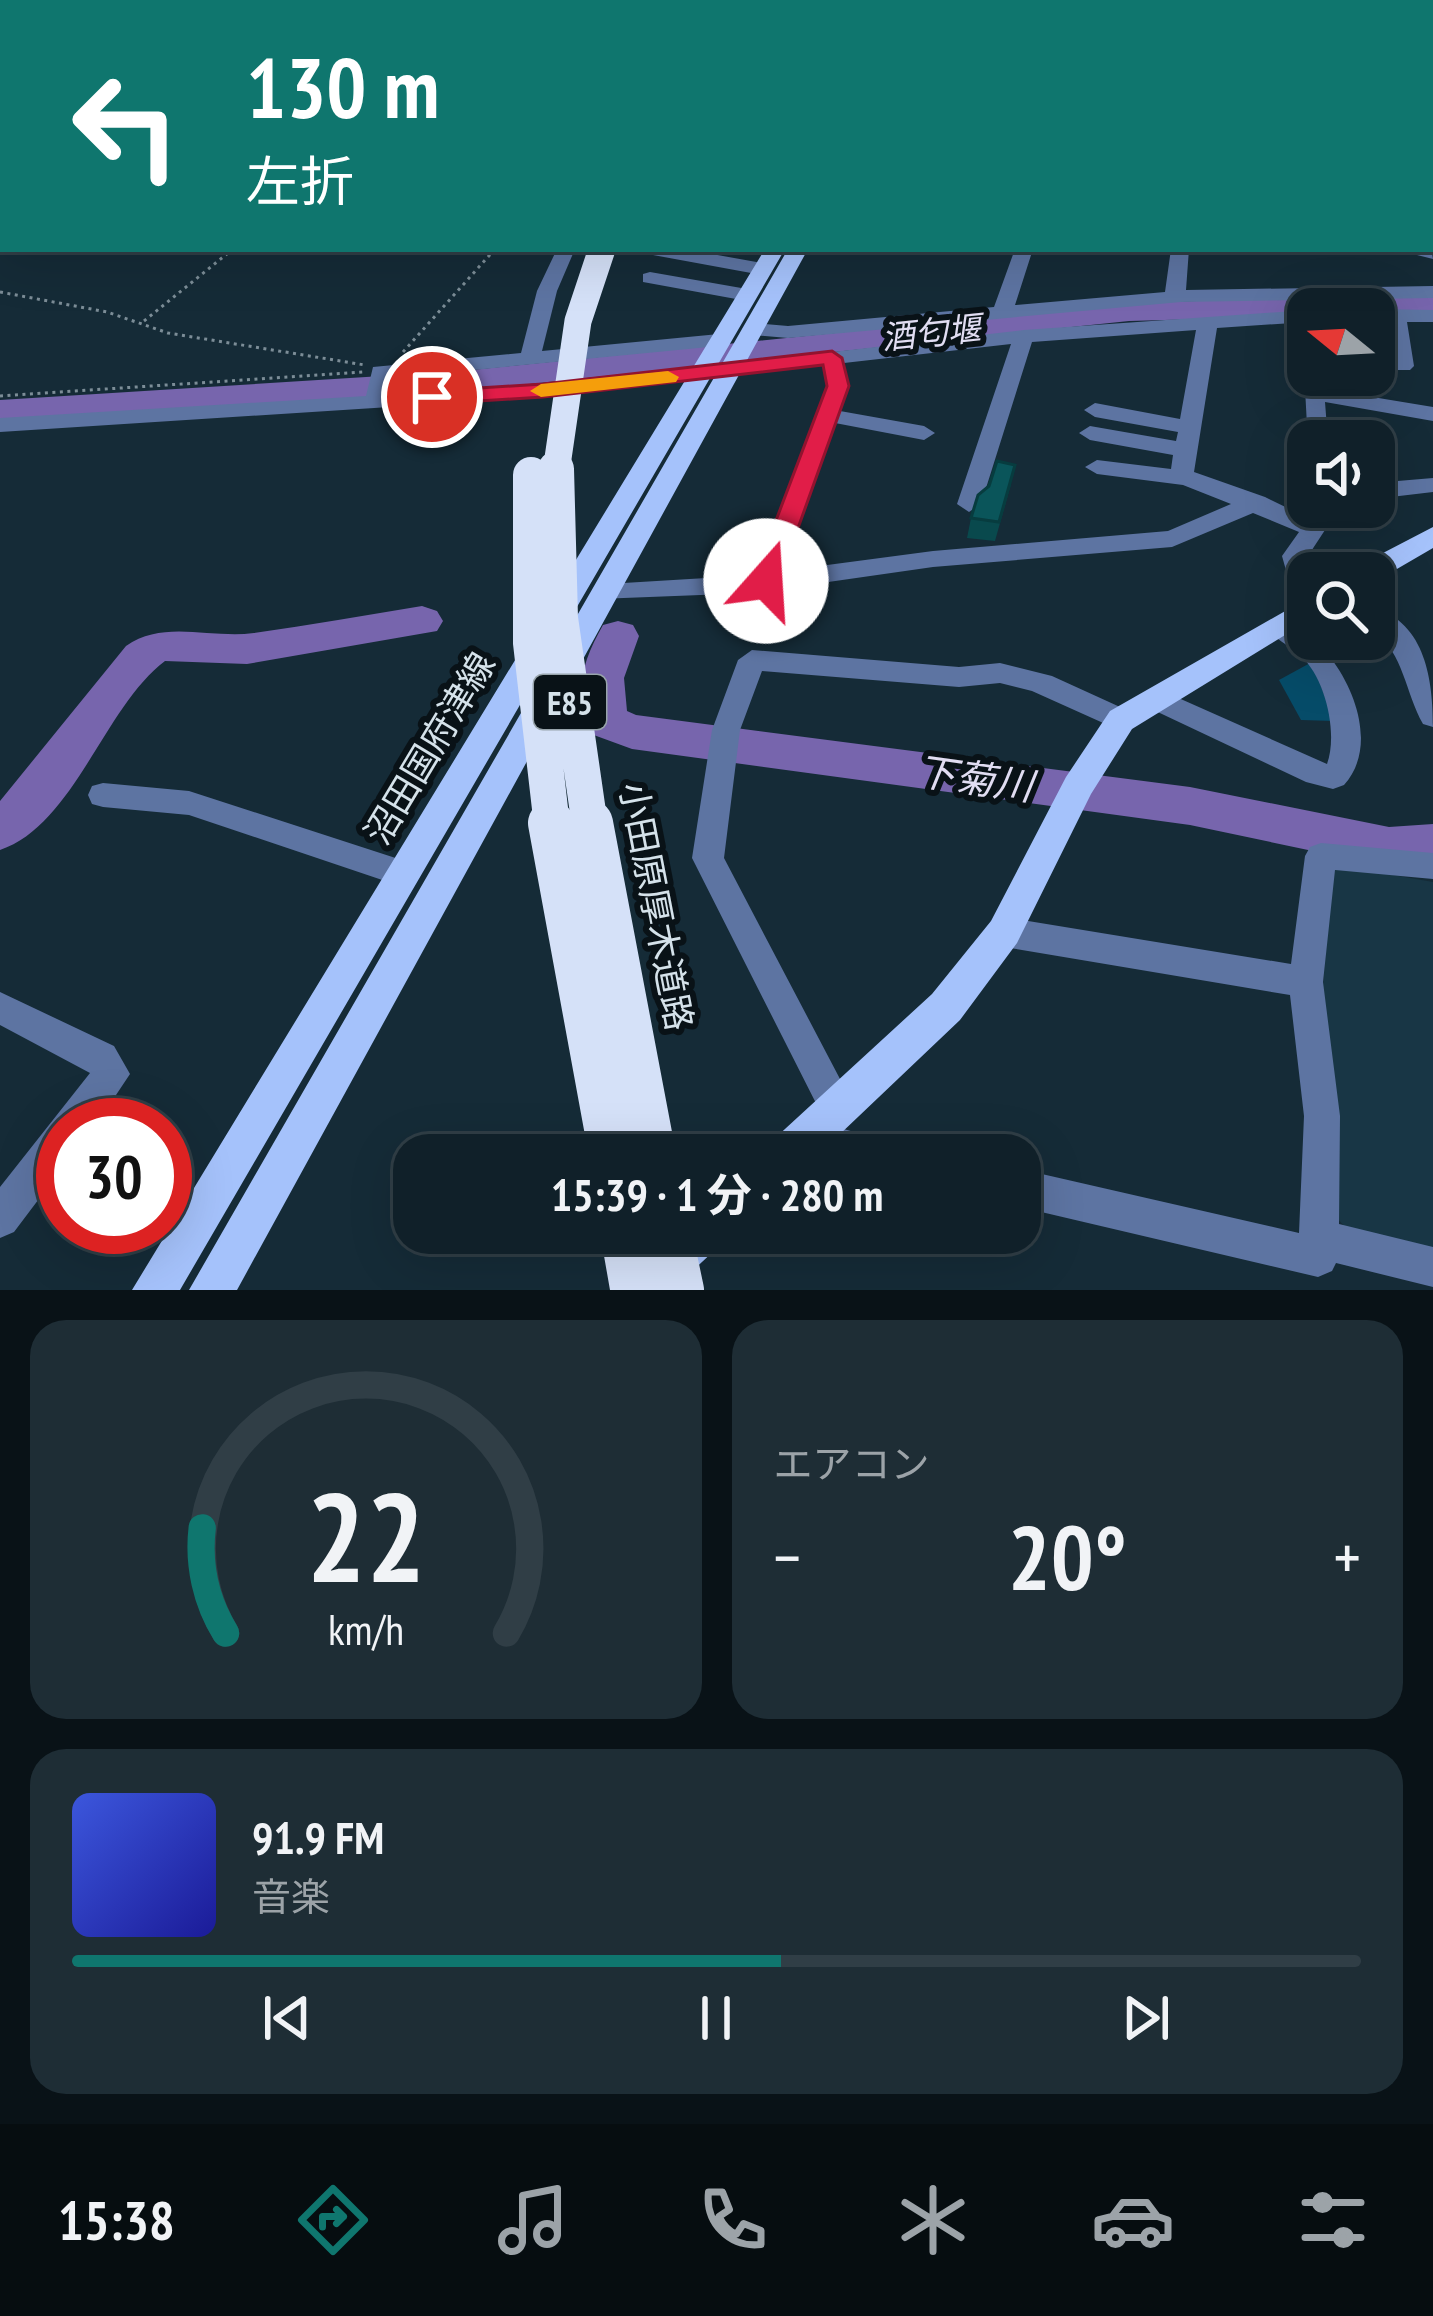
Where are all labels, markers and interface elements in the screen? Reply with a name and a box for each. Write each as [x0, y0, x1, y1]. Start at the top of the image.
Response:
text: 130 m [246, 32, 439, 141]
icon: left [48, 48, 204, 204]
text: 左折 [246, 146, 354, 216]
north arrow [1287, 288, 1395, 396]
map controls [1287, 288, 1395, 660]
water label: 酒匂堰 [880, 305, 987, 359]
pin [381, 346, 483, 448]
icon: arrive [399, 364, 465, 430]
button: sound [1287, 420, 1395, 528]
position arrow [703, 518, 829, 644]
button: search [1287, 552, 1395, 660]
street label: 沼田国府津線 [353, 643, 505, 853]
road number: E85 [534, 675, 606, 729]
water label: 下菊川 [914, 745, 1040, 812]
street label: 小田原厚木道路 [610, 778, 704, 1034]
speed limit sign: 30 [36, 1098, 192, 1254]
text: 15:39 · 1 分 · 280 m [551, 1165, 883, 1223]
text: エアコン [774, 1438, 930, 1489]
text: 22 [306, 1455, 425, 1616]
text: 20° [1008, 1498, 1127, 1615]
text: − [774, 1514, 801, 1599]
text: + [1334, 1514, 1361, 1599]
text: km/h [328, 1600, 404, 1656]
text: 91.9 FM [252, 1808, 384, 1866]
text: 音楽 [252, 1871, 330, 1922]
icon: previous [254, 1985, 320, 2051]
icon: pause [683, 1985, 749, 2051]
icon: next [1113, 1985, 1179, 2051]
icon: directions [291, 2178, 375, 2262]
icon: music [491, 2178, 575, 2262]
icon: phone [691, 2178, 775, 2262]
icon: climate [891, 2178, 975, 2262]
icon: car [1091, 2178, 1175, 2262]
icon: filters [1291, 2178, 1375, 2262]
text: 15:38 [58, 2185, 175, 2255]

